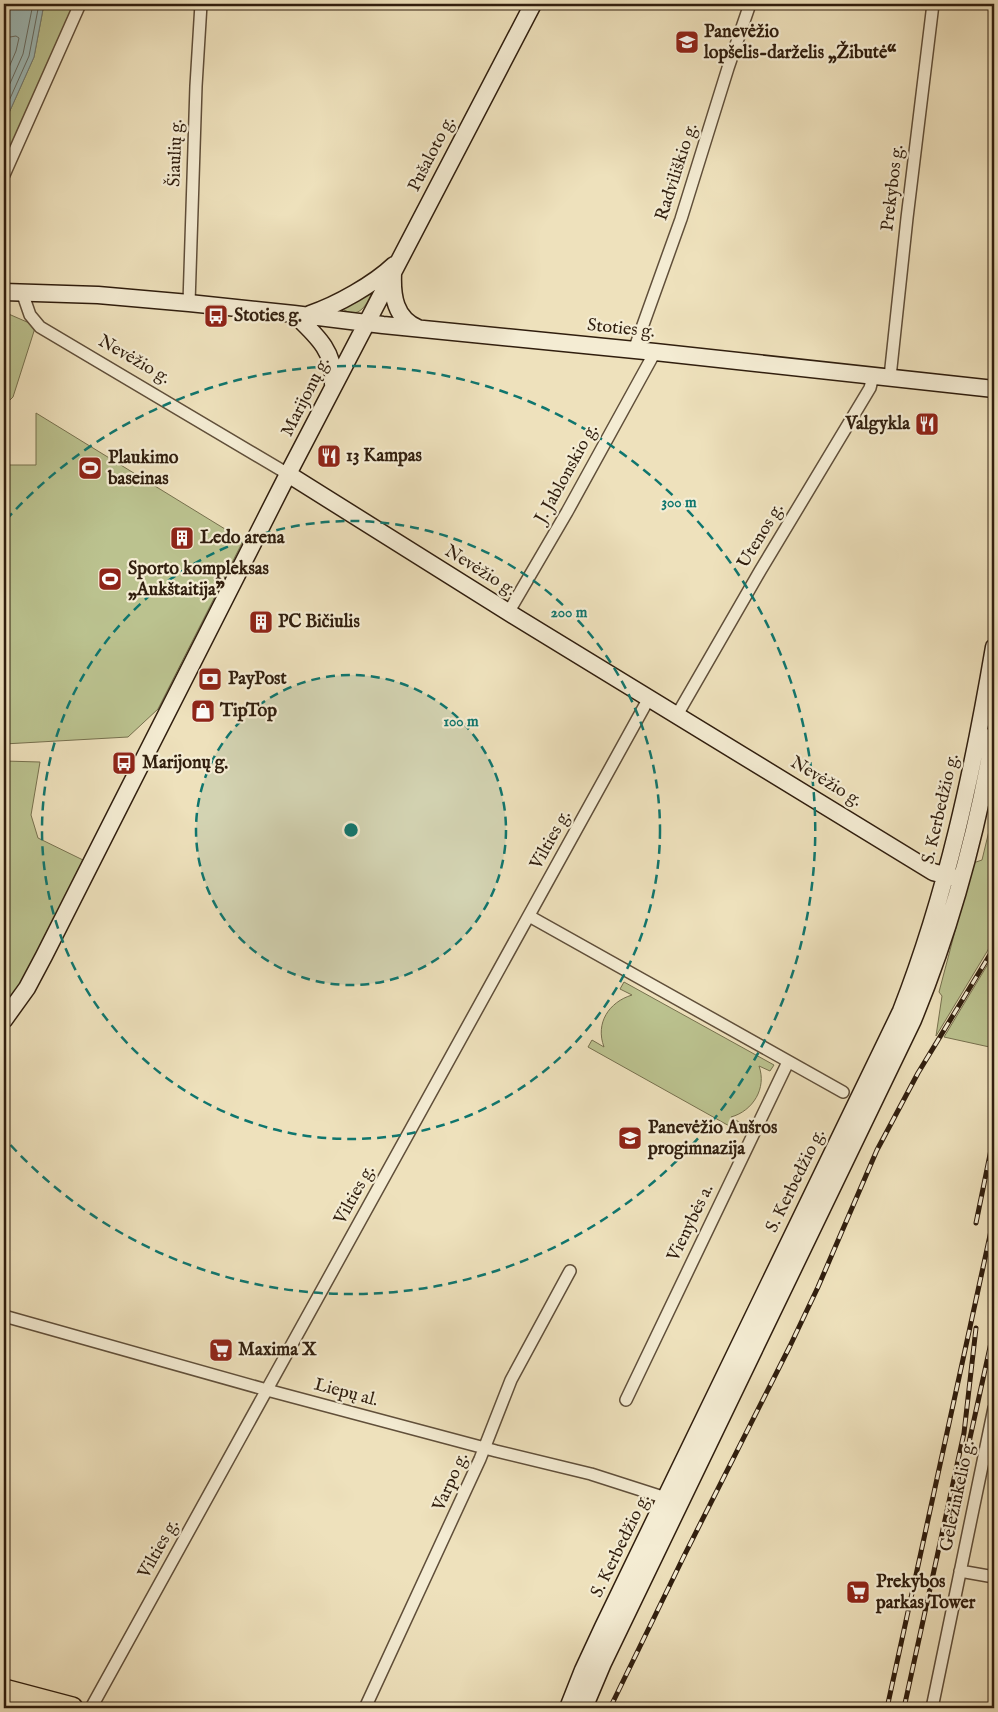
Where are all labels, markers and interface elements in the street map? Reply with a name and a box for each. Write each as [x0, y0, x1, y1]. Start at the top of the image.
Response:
place label: Panevėžio lopšelis-darželis „Žibutė“ [703, 21, 896, 65]
school or university icon: Panevėžio lopšelis-darželis „Žibutė“ [674, 29, 700, 55]
street label: Pušaloto g. [403, 112, 461, 196]
street label: Šiaulių g. [161, 119, 189, 187]
street label: Radviliškio g. [650, 120, 704, 224]
street label: Prekybos g. [876, 144, 910, 232]
bus stop icon: Stoties g. [203, 303, 229, 329]
place label: Stoties g. [234, 305, 302, 328]
street label: Stoties g. [586, 314, 656, 344]
street label: Nevėžio g. [94, 330, 174, 390]
street label: Marijonų g. [276, 353, 336, 441]
restaurant icon: Valgykla [914, 411, 940, 437]
place label: Valgykla [844, 413, 911, 436]
street label: J. Jablonskio g. [529, 420, 604, 530]
restaurant icon: 13 Kampas [316, 443, 342, 469]
place label: 13 Kampas [346, 445, 423, 468]
place label: Plaukimo baseinas [107, 447, 179, 491]
sports icon: Plaukimo baseinas [77, 455, 103, 481]
text: 300 m [661, 493, 697, 512]
street label: Utenos g. [733, 499, 789, 573]
building icon: Ledo arena [169, 525, 195, 551]
place label: Ledo arena [200, 527, 286, 550]
street label: Nevėžio g. [440, 540, 520, 602]
place label: Sporto kompleksas „Aukštaitija” [128, 558, 270, 602]
sports icon: Sporto kompleksas „Aukštaitija” [97, 566, 123, 592]
text: 200 m [551, 603, 588, 622]
building icon: PC Bičiulis [248, 609, 274, 635]
place label: PC Bičiulis [278, 611, 360, 634]
bank icon: PayPost [197, 666, 223, 692]
place label: PayPost [228, 668, 287, 691]
shop icon: TipTop [190, 698, 216, 724]
place label: TipTop [219, 700, 277, 723]
text: 100 m [443, 712, 479, 731]
bus stop icon: Marijonų g. [111, 750, 137, 776]
place label: Marijonų g. [142, 752, 228, 775]
street label: Nevėžio g. [786, 752, 866, 812]
street label: S. Kerbedžio g. [917, 752, 965, 866]
street label: Vilties g. [525, 806, 577, 875]
centre of rings [342, 821, 360, 839]
place label: Panevėžio Aušros progimnazija [647, 1117, 778, 1161]
school or university icon: Panevėžio Aušros progimnazija [617, 1125, 643, 1151]
street label: S. Kerbedžio g. [761, 1125, 831, 1237]
street label: Vilties g. [329, 1161, 381, 1230]
street label: Vienybės a. [662, 1181, 720, 1266]
supermarket icon: Maxima X [208, 1337, 234, 1363]
place label: Maxima X [238, 1339, 317, 1362]
street label: Liepų al. [311, 1373, 381, 1413]
street label: Geležinkelio g. [935, 1438, 981, 1554]
street label: Varpo g. [428, 1449, 474, 1516]
street label: S. Kerbedžio g. [586, 1490, 656, 1602]
street label: Vilties g. [133, 1515, 185, 1584]
place label: Prekybos parkas Tower [875, 1571, 976, 1615]
supermarket icon: Prekybos parkas Tower [845, 1579, 871, 1605]

